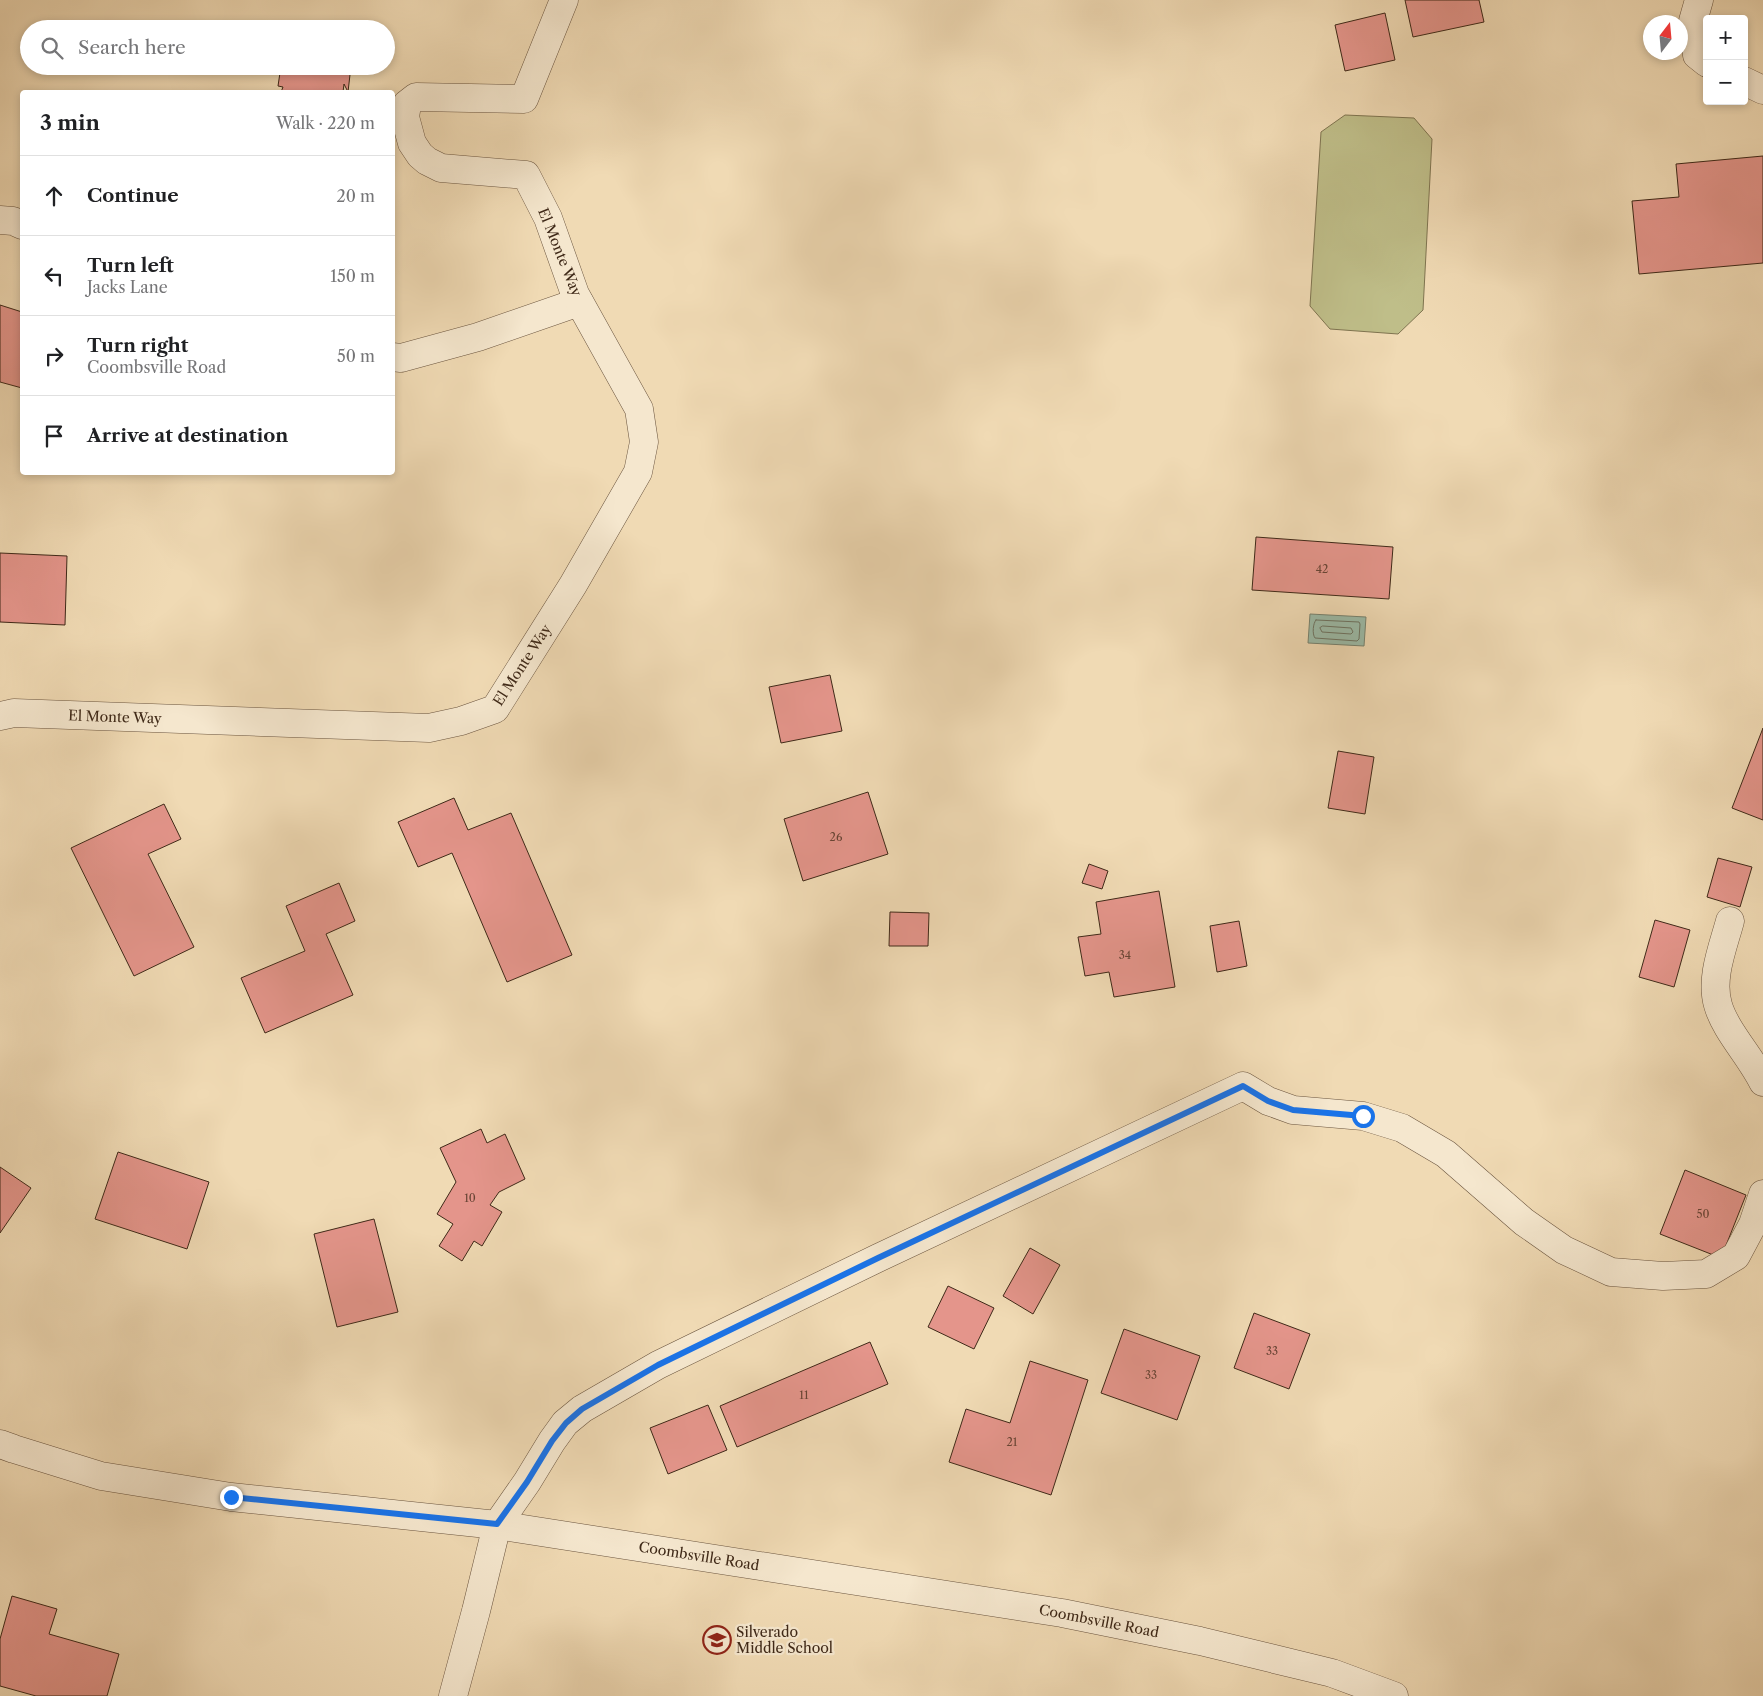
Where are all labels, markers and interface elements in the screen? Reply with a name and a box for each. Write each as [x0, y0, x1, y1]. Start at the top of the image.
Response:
north arrow [1643, 15, 1688, 60]
map controls [1703, 15, 1748, 105]
button: + [1703, 15, 1748, 60]
search box [20, 20, 395, 75]
icon: search [38, 34, 66, 62]
text: Search here [78, 36, 186, 59]
button: − [1703, 60, 1748, 105]
text: 3 min [40, 110, 100, 135]
text: Walk · 220 m [276, 113, 375, 133]
icon: ahead [40, 182, 68, 210]
text: Continue [87, 184, 179, 207]
text: 20 m [336, 186, 375, 206]
street label: El Monte Way [534, 205, 586, 299]
text: Turn left [87, 254, 174, 277]
icon: left [40, 262, 68, 290]
text: 150 m [330, 266, 375, 286]
text: Jacks Lane [87, 277, 168, 297]
text: Turn right [87, 334, 188, 357]
icon: right [40, 342, 68, 370]
text: 50 m [337, 346, 375, 366]
text: Coombsville Road [87, 357, 226, 377]
icon: arrive [40, 422, 68, 450]
text: Arrive at destination [87, 424, 288, 447]
house number: 42 [1316, 562, 1328, 576]
street label: El Monte Way [489, 621, 555, 709]
street label: El Monte Way [68, 706, 162, 728]
house number: 26 [830, 830, 843, 844]
house number: 34 [1119, 948, 1131, 962]
route start [1352, 1105, 1375, 1128]
house number: 10 [464, 1191, 476, 1205]
house number: 50 [1697, 1207, 1709, 1221]
house number: 33 [1266, 1344, 1278, 1358]
house number: 33 [1145, 1368, 1157, 1382]
house number: 11 [799, 1388, 809, 1402]
house number: 21 [1007, 1435, 1018, 1449]
route end [220, 1486, 243, 1509]
street label: Coombsville Road [637, 1538, 761, 1574]
street label: Coombsville Road [1038, 1601, 1161, 1642]
place label: Silverado Middle School [736, 1623, 833, 1657]
school or university icon: Silverado Middle School [702, 1625, 732, 1655]

